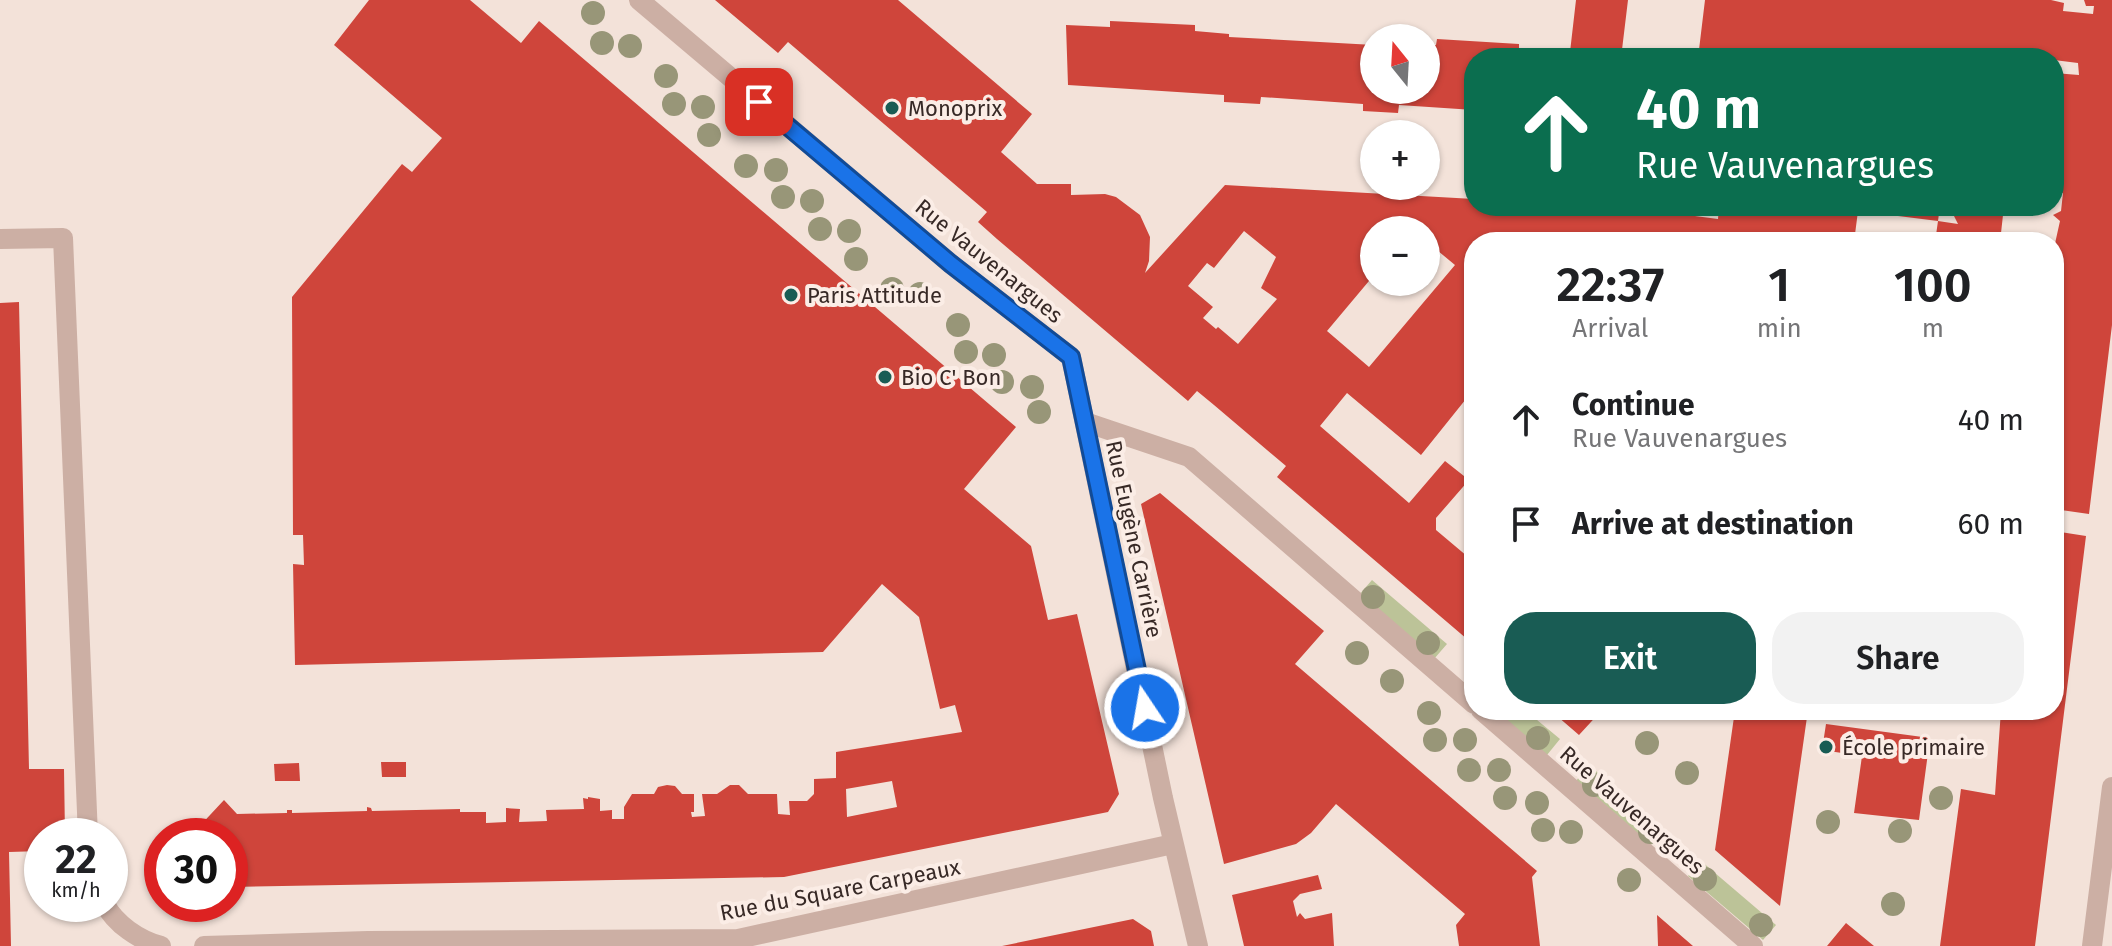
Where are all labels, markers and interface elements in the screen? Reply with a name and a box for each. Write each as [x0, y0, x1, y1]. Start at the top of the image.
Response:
north arrow [1360, 24, 1440, 104]
map controls [1360, 24, 1440, 296]
pin [725, 68, 793, 136]
text: 40 m [1636, 76, 1761, 143]
icon: arrive [737, 80, 781, 124]
icon: ahead [1504, 80, 1608, 184]
place label: Monoprix [908, 95, 1002, 122]
marker: Monoprix [883, 99, 901, 117]
button: + [1360, 120, 1440, 200]
text: Rue Vauvenargues [1636, 144, 1934, 188]
street label: Rue Vauvenargues [910, 193, 1068, 329]
button: − [1360, 216, 1440, 296]
text: 22:37 [1556, 256, 1664, 314]
text: 1 [1768, 256, 1790, 314]
text: 100 [1894, 256, 1972, 314]
place label: Paris Attitude [807, 282, 942, 309]
marker: Paris Attitude [782, 286, 800, 304]
text: Arrival [1572, 313, 1649, 344]
text: min [1757, 313, 1802, 344]
text: m [1922, 313, 1944, 344]
place label: Bio C' Bon [901, 364, 1001, 391]
marker: Bio C' Bon [876, 368, 894, 386]
text: Continue [1572, 387, 1695, 423]
icon: ahead [1504, 398, 1548, 442]
text: 40 m [1958, 402, 2024, 438]
text: Rue Vauvenargues [1572, 423, 1787, 454]
street label: Rue Eugène Carrière [1100, 438, 1168, 640]
icon: arrive [1504, 502, 1548, 546]
text: Arrive at destination [1572, 506, 1854, 542]
text: 60 m [1958, 506, 2024, 542]
button: Exit [1504, 612, 1756, 704]
button: Share [1772, 612, 2024, 704]
position arrow [1103, 666, 1187, 750]
place label: École primaire [1842, 734, 1985, 761]
marker: École primaire [1817, 738, 1835, 756]
street label: Rue Vauvenargues [1554, 740, 1710, 880]
speed limit sign: 30 [144, 818, 248, 922]
text: 22 [55, 836, 97, 884]
street label: Rue du Square Carpeaux [718, 853, 963, 927]
text: km/h [51, 878, 101, 902]

